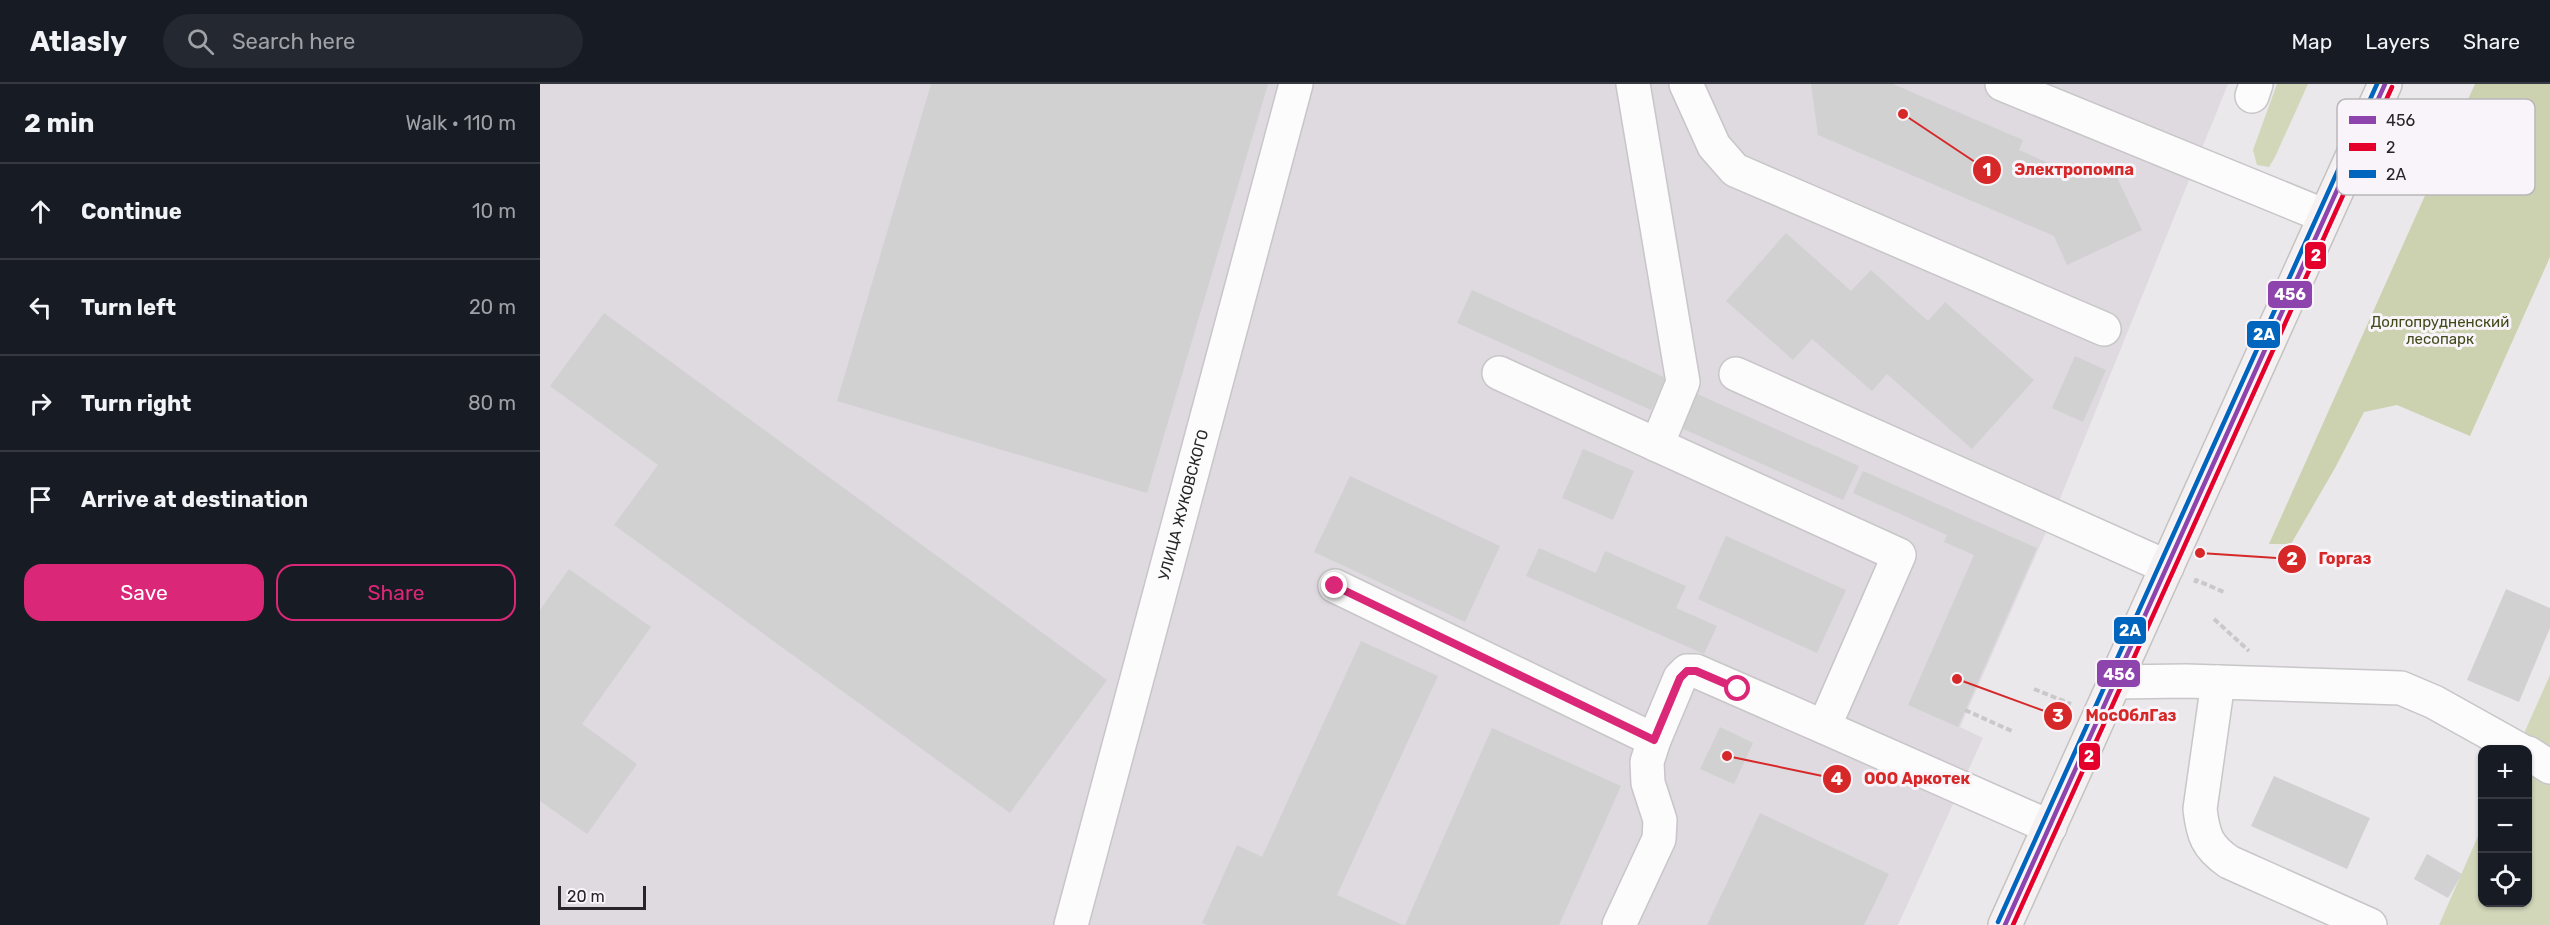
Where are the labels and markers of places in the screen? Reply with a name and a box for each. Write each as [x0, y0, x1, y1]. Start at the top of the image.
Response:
callout: Электропомпа [1972, 153, 2146, 187]
callout: Горгаз [2277, 542, 2383, 576]
callout: МосОблГаз [2043, 699, 2188, 733]
callout: ООО Аркотек [1822, 762, 1982, 796]

